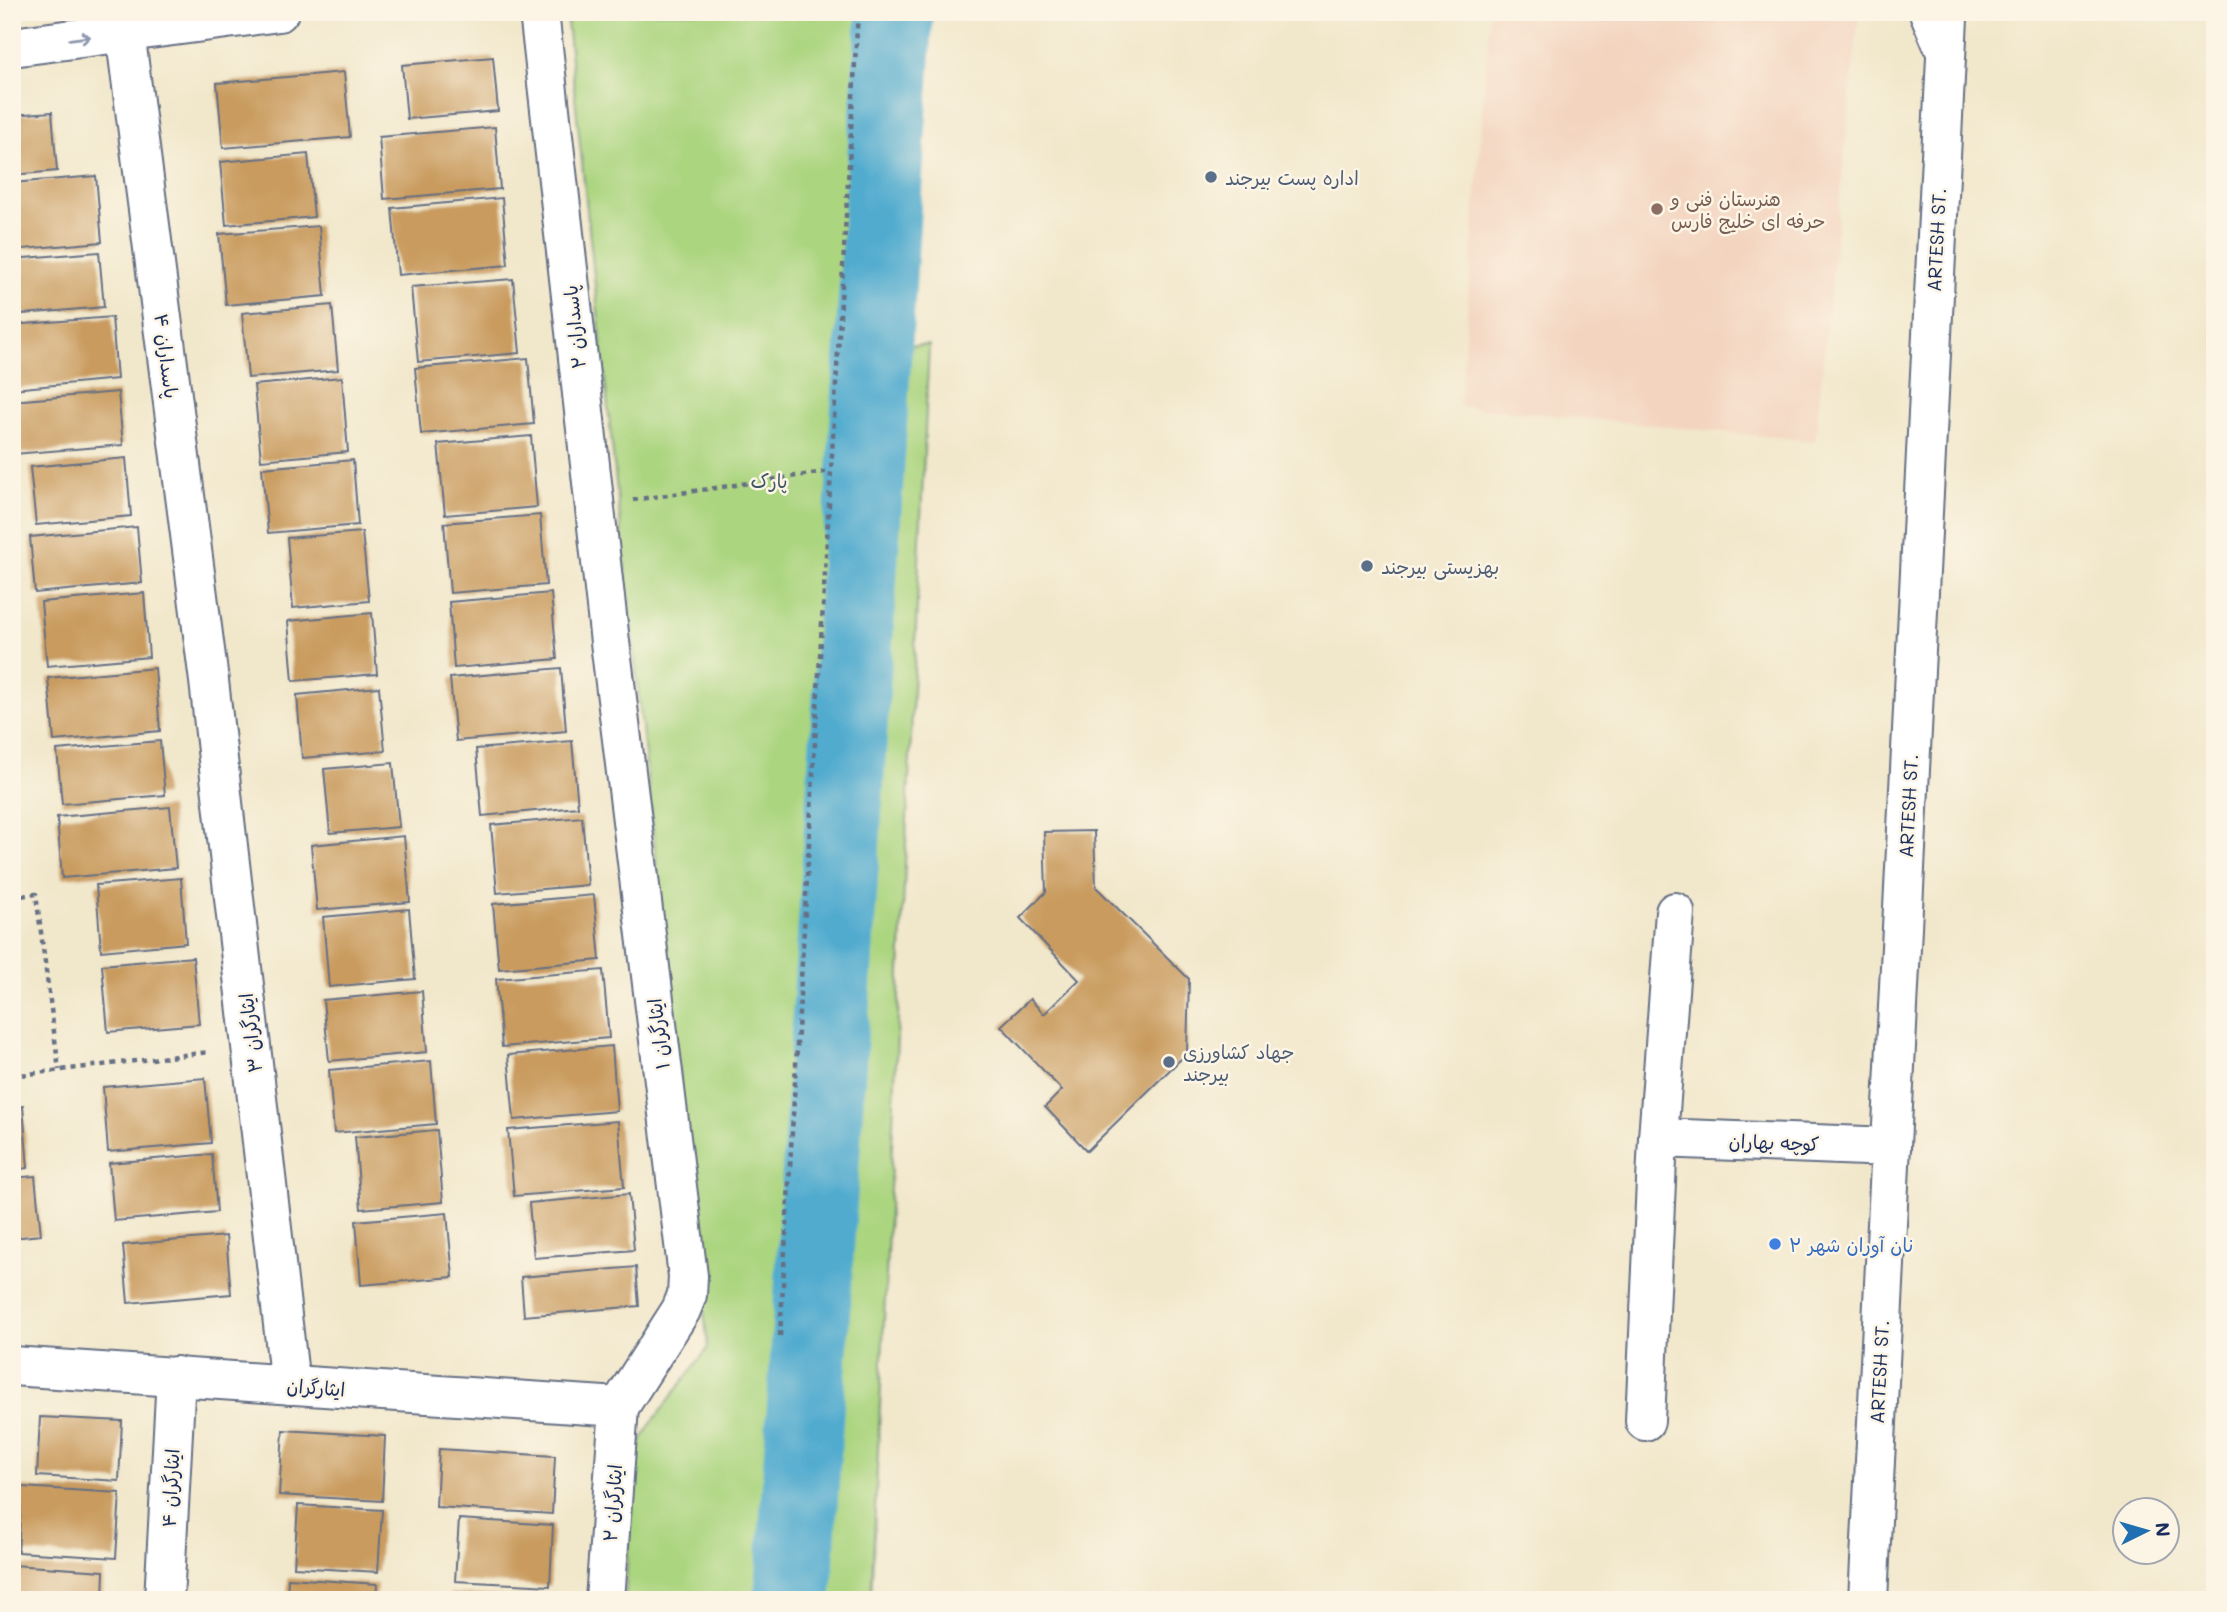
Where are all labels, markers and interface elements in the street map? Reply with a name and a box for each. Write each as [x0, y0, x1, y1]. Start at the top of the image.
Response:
one-way arrow [68, 32, 91, 45]
place label: اداره پست بیرجند [1225, 165, 1359, 191]
marker: اداره پست بیرجند [1203, 169, 1219, 185]
place label: هنرستان فنی و حرفه ای خلیج فارس [1669, 186, 1825, 234]
street label: ARTESH ST. [1921, 187, 1951, 293]
marker: هنرستان فنی و حرفه ای خلیج فارس [1649, 201, 1665, 217]
street label: پاسداران ۲ [557, 284, 592, 370]
street label: پاسداران ۴ [148, 312, 185, 400]
park label: پارک [751, 468, 787, 494]
place label: بهزیستی بیرجند [1381, 554, 1499, 580]
marker: بهزیستی بیرجند [1359, 558, 1375, 574]
street label: ARTESH ST. [1893, 753, 1923, 859]
street label: ایثارگران ۳ [233, 992, 267, 1074]
street label: ایثارگران ۱ [641, 997, 675, 1071]
place label: جهاد کشاورزی بیرجند [1183, 1039, 1294, 1086]
marker: جهاد کشاورزی بیرجند [1161, 1054, 1177, 1070]
street label: کوچه بهاران [1728, 1128, 1820, 1157]
place label: نان آوران شهر ۲ [1789, 1232, 1913, 1258]
marker: نان آوران شهر ۲ [1767, 1236, 1783, 1252]
street label: ARTESH ST. [1864, 1319, 1894, 1425]
street label: ایثارگران [286, 1372, 346, 1402]
street label: ایثارگران ۴ [155, 1448, 185, 1528]
street label: ایثارگران ۲ [597, 1464, 627, 1542]
north arrow [2112, 1496, 2182, 1566]
text: N [2150, 1521, 2177, 1538]

